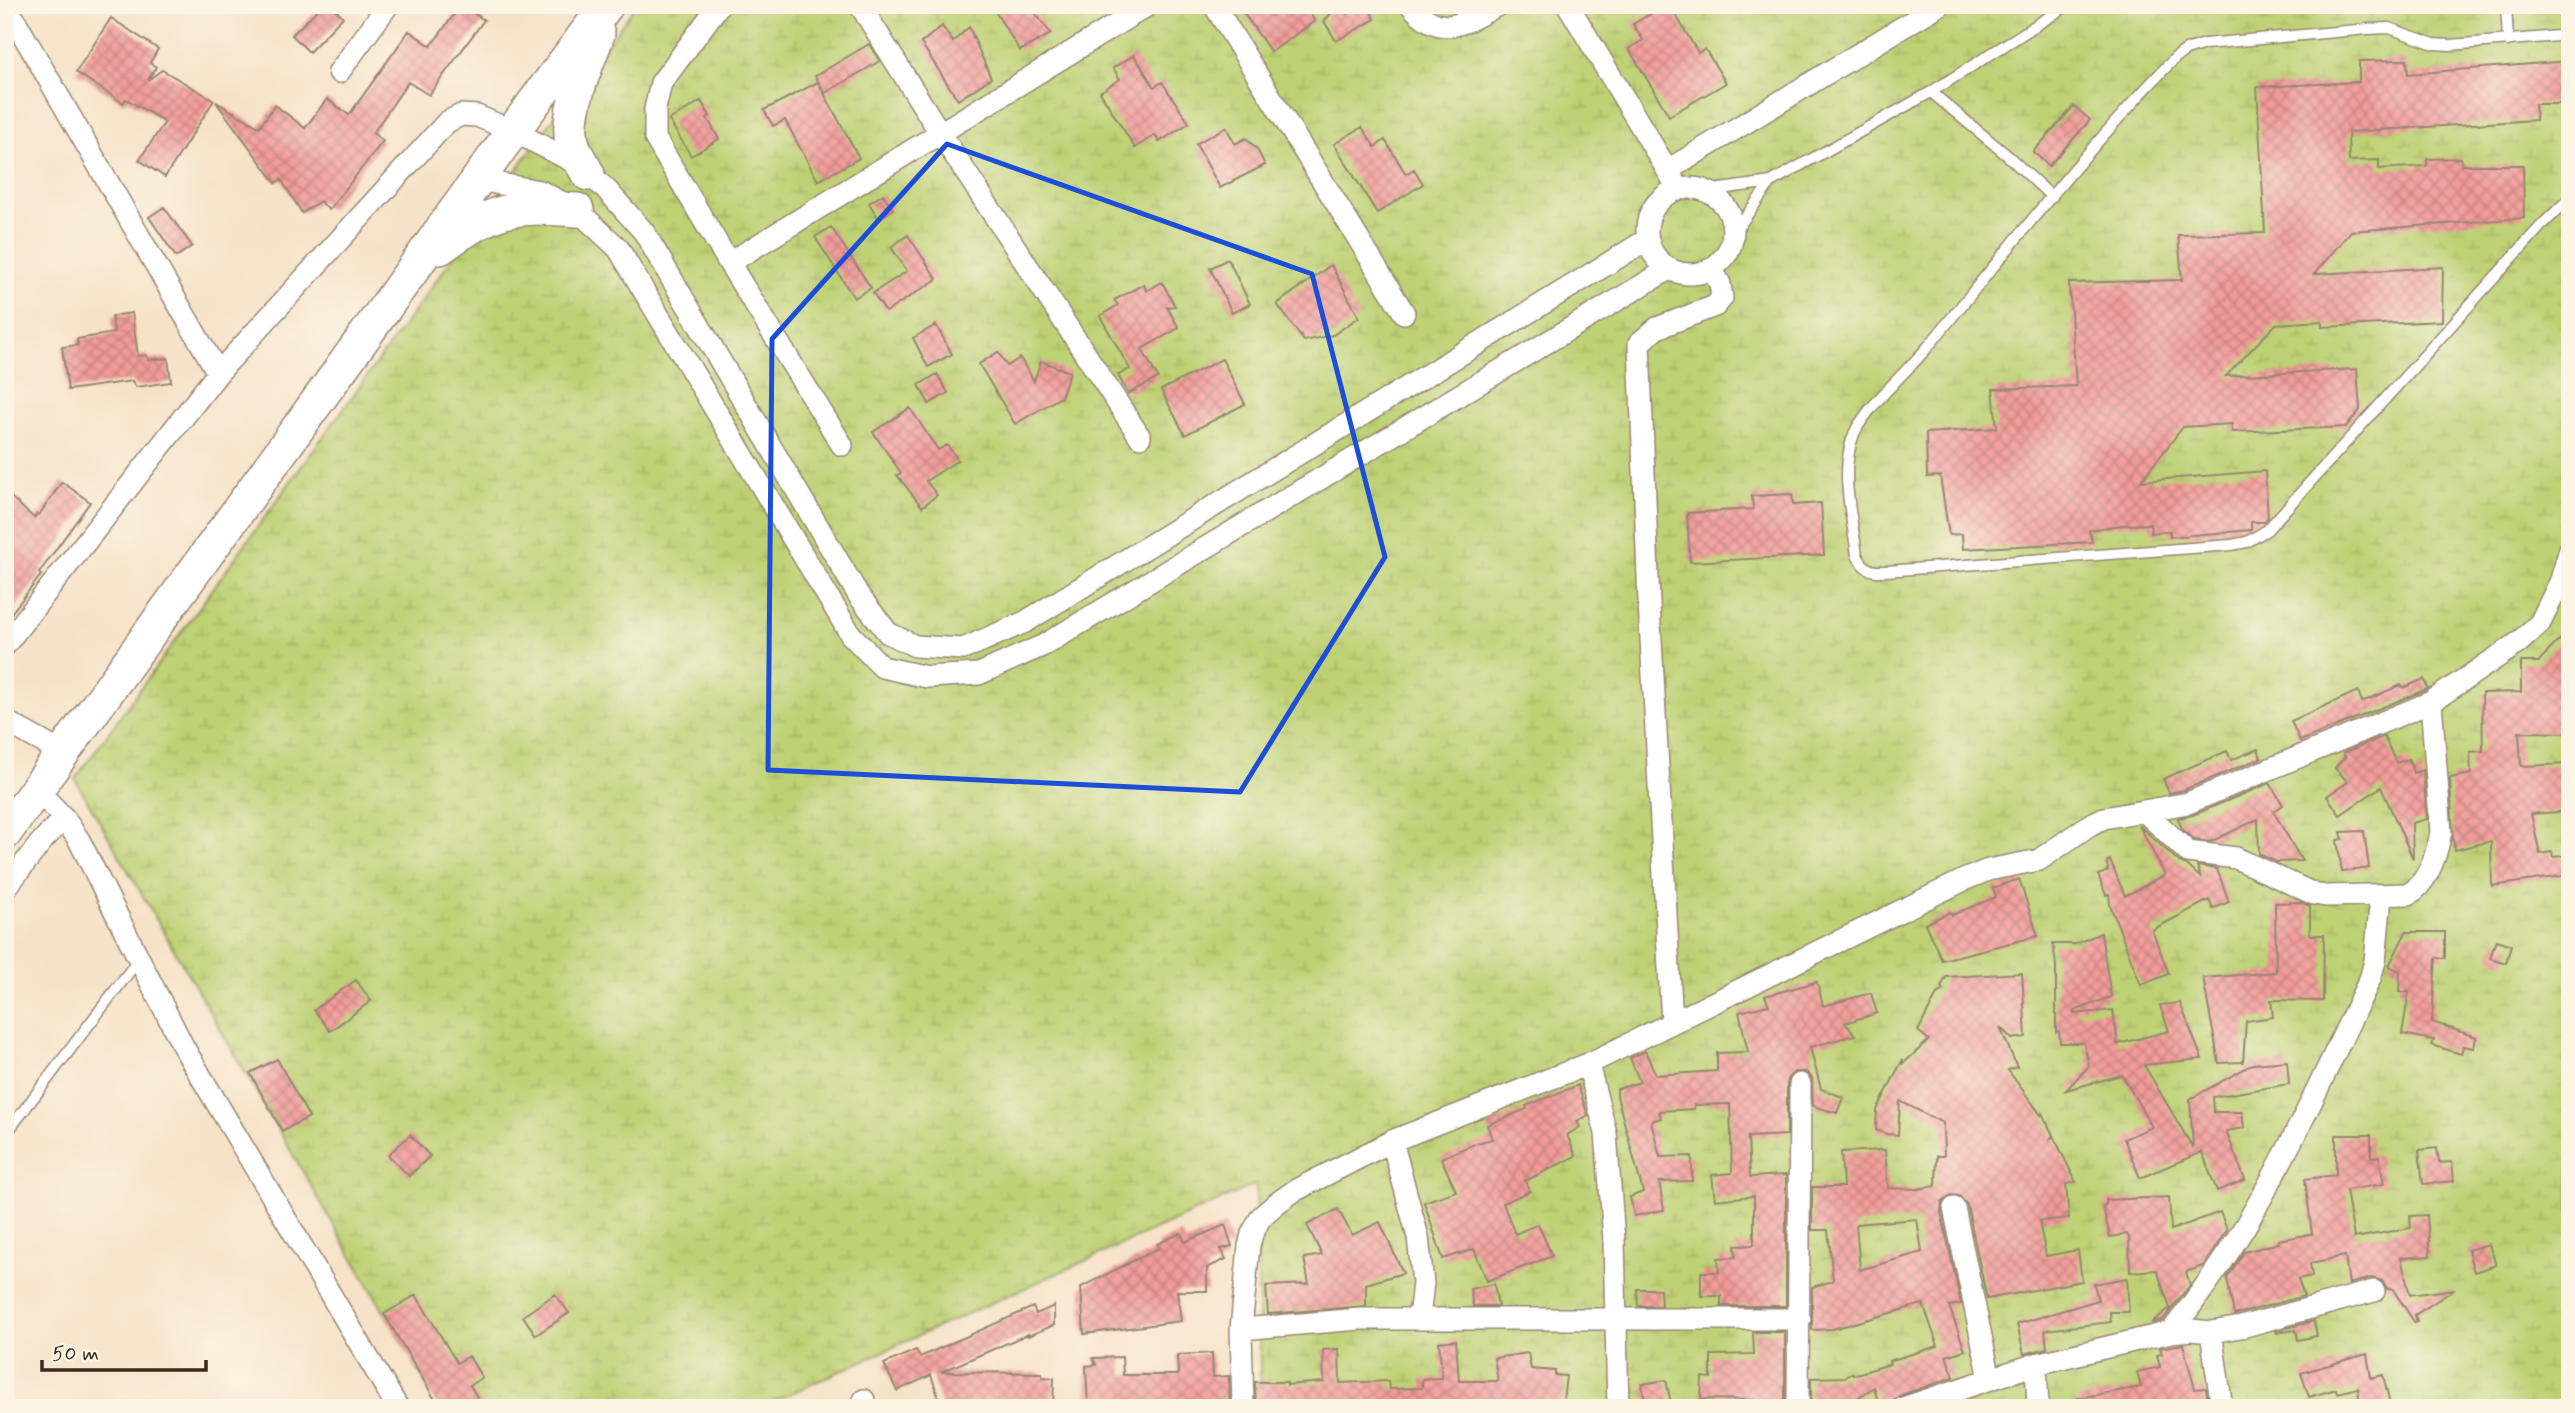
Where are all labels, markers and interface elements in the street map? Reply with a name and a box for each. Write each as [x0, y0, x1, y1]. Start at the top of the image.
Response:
scale bar [42, 1329, 206, 1373]
text: 50 m [52, 1340, 99, 1368]

